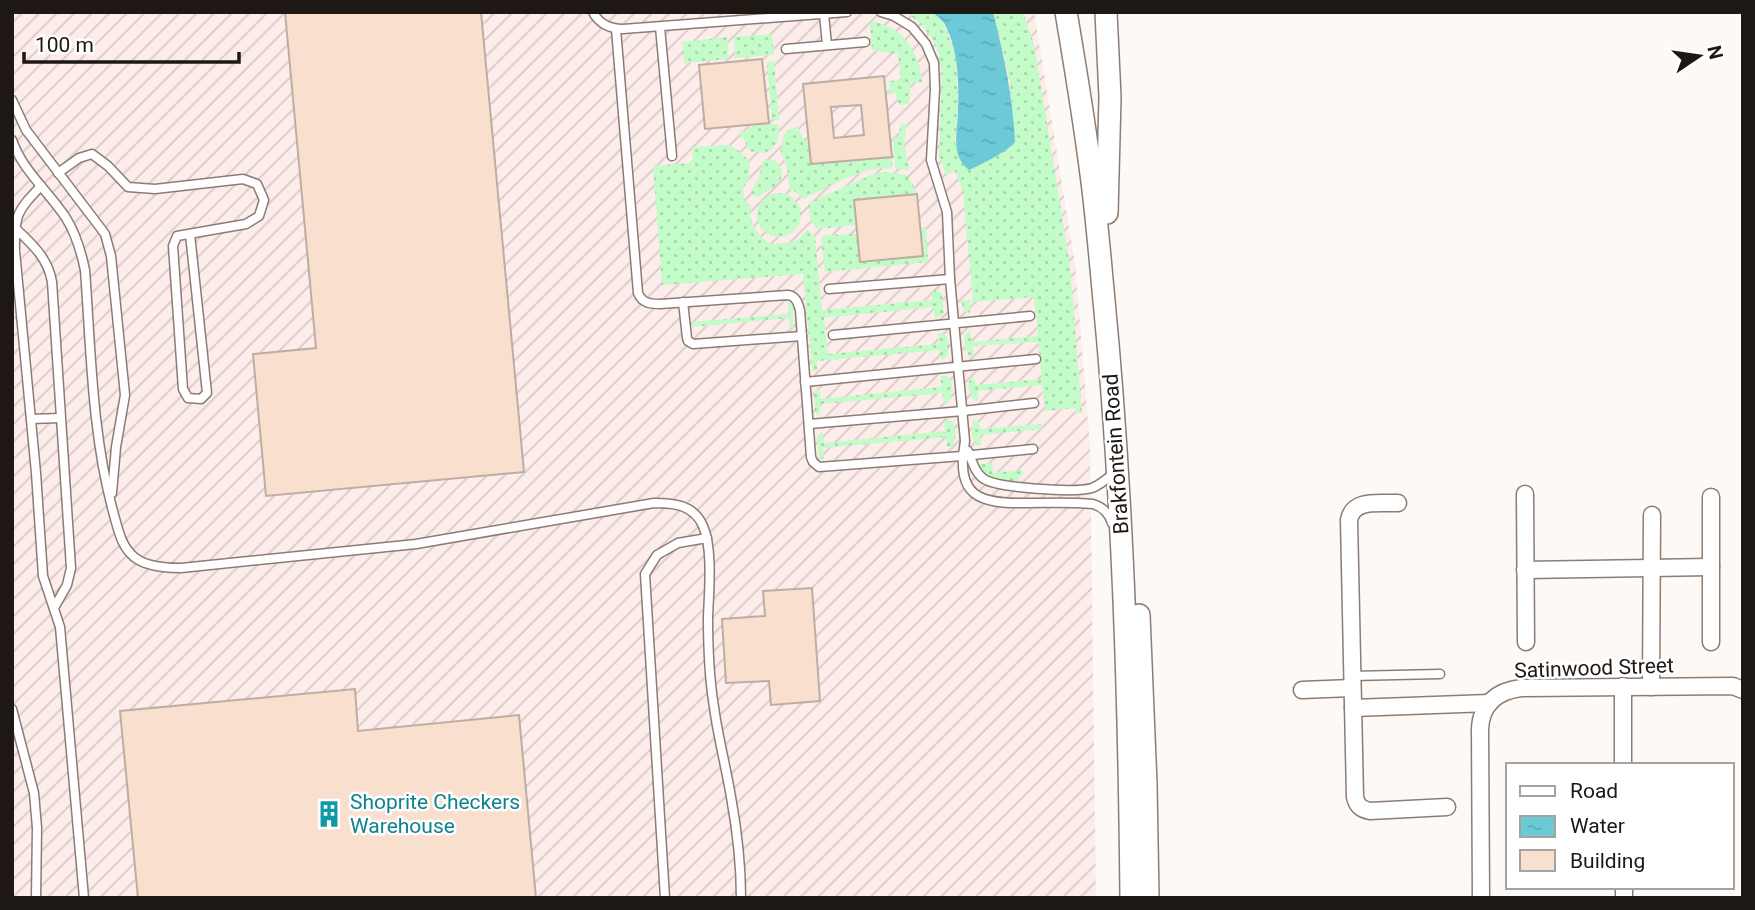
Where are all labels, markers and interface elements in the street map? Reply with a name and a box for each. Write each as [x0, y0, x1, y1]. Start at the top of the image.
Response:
scale bar [24, 21, 240, 65]
north arrow [1664, 21, 1734, 91]
text: 100 m [35, 33, 94, 57]
text: N [1702, 43, 1728, 61]
street label: Brakfontein Road [1098, 373, 1134, 535]
street label: Satinwood Street [1514, 653, 1674, 683]
legend [1506, 763, 1734, 889]
text: Road [1570, 779, 1618, 803]
place label: Shoprite Checkers Warehouse [350, 790, 520, 838]
building icon: Shoprite Checkers Warehouse [314, 799, 344, 829]
text: Water [1570, 814, 1625, 838]
text: Building [1570, 849, 1645, 873]

